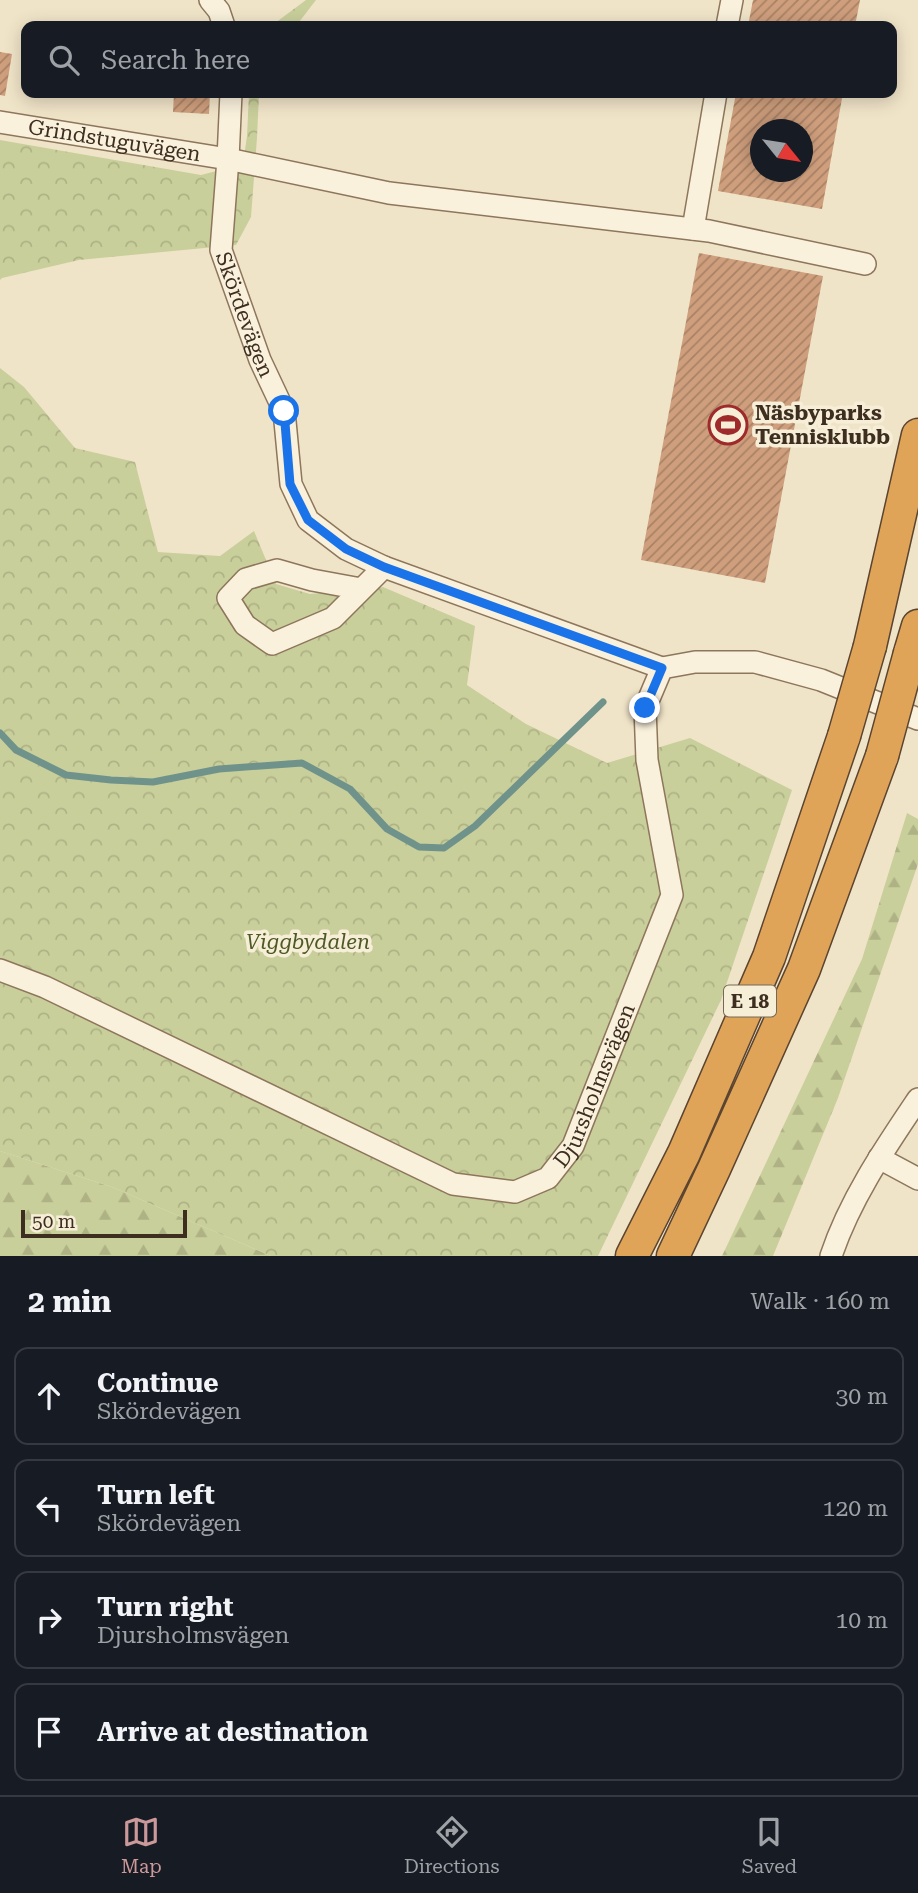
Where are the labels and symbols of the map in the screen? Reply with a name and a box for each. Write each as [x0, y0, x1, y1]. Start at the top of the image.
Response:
street label: Grindstuguvägen [26, 115, 203, 166]
north arrow [750, 119, 813, 182]
street label: Skördevägen [211, 249, 279, 382]
route start [268, 395, 299, 426]
place label: Näsbyparks Tennisklubb [755, 401, 890, 449]
sports icon: Näsbyparks Tennisklubb [707, 404, 749, 446]
route end [629, 692, 660, 723]
park label: Viggbydalen [246, 930, 370, 954]
road number: E 18 [724, 986, 776, 1016]
street label: Djursholmsvägen [549, 1000, 640, 1172]
scale bar [21, 1207, 187, 1239]

